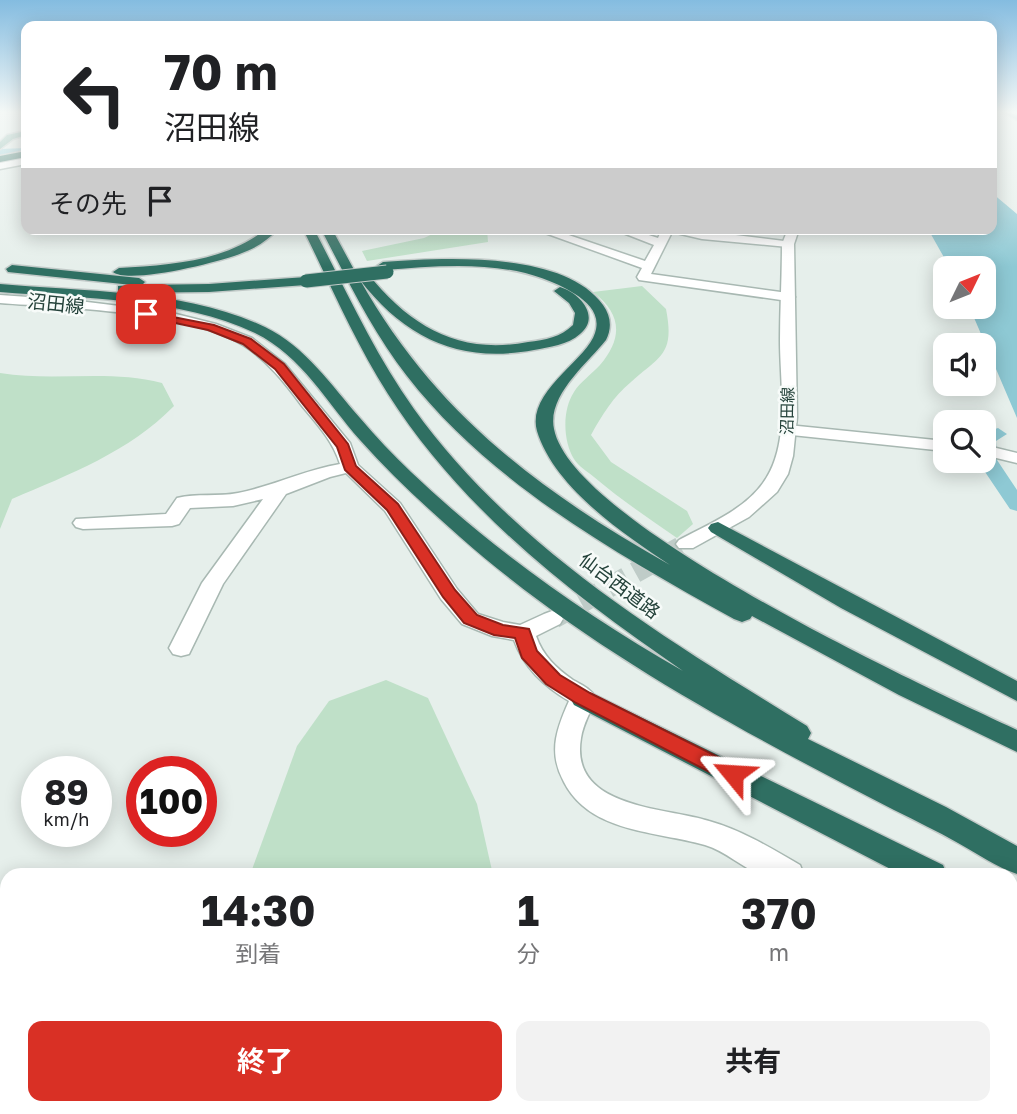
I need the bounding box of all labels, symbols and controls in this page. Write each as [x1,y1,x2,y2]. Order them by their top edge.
text: 70 m [164,42,278,101]
icon: left [49,49,140,140]
text: 沼田線 [164,108,260,146]
icon: arrive [141,182,179,220]
text: その先 [49,188,127,219]
north arrow [933,256,996,318]
map controls [933,256,996,473]
pin [116,284,176,344]
street label: 沼田線 [26,289,86,317]
icon: arrive [127,295,165,333]
button: sound [933,333,996,396]
street label: 沼田線 [777,387,797,435]
button: search [933,410,996,473]
street label: 仙台西道路 [575,547,665,623]
position arrow [696,737,770,811]
speed limit sign: 100 [126,756,217,847]
text: 89 [44,771,89,813]
text: km/h [44,808,89,830]
text: 14:30 [201,885,315,935]
text: 1 [517,885,539,935]
text: 370 [741,888,817,938]
text: m [769,938,789,966]
text: 到着 [235,939,281,967]
text: 分 [517,939,540,967]
button: 終了 [28,1021,502,1101]
button: 共有 [516,1021,990,1101]

